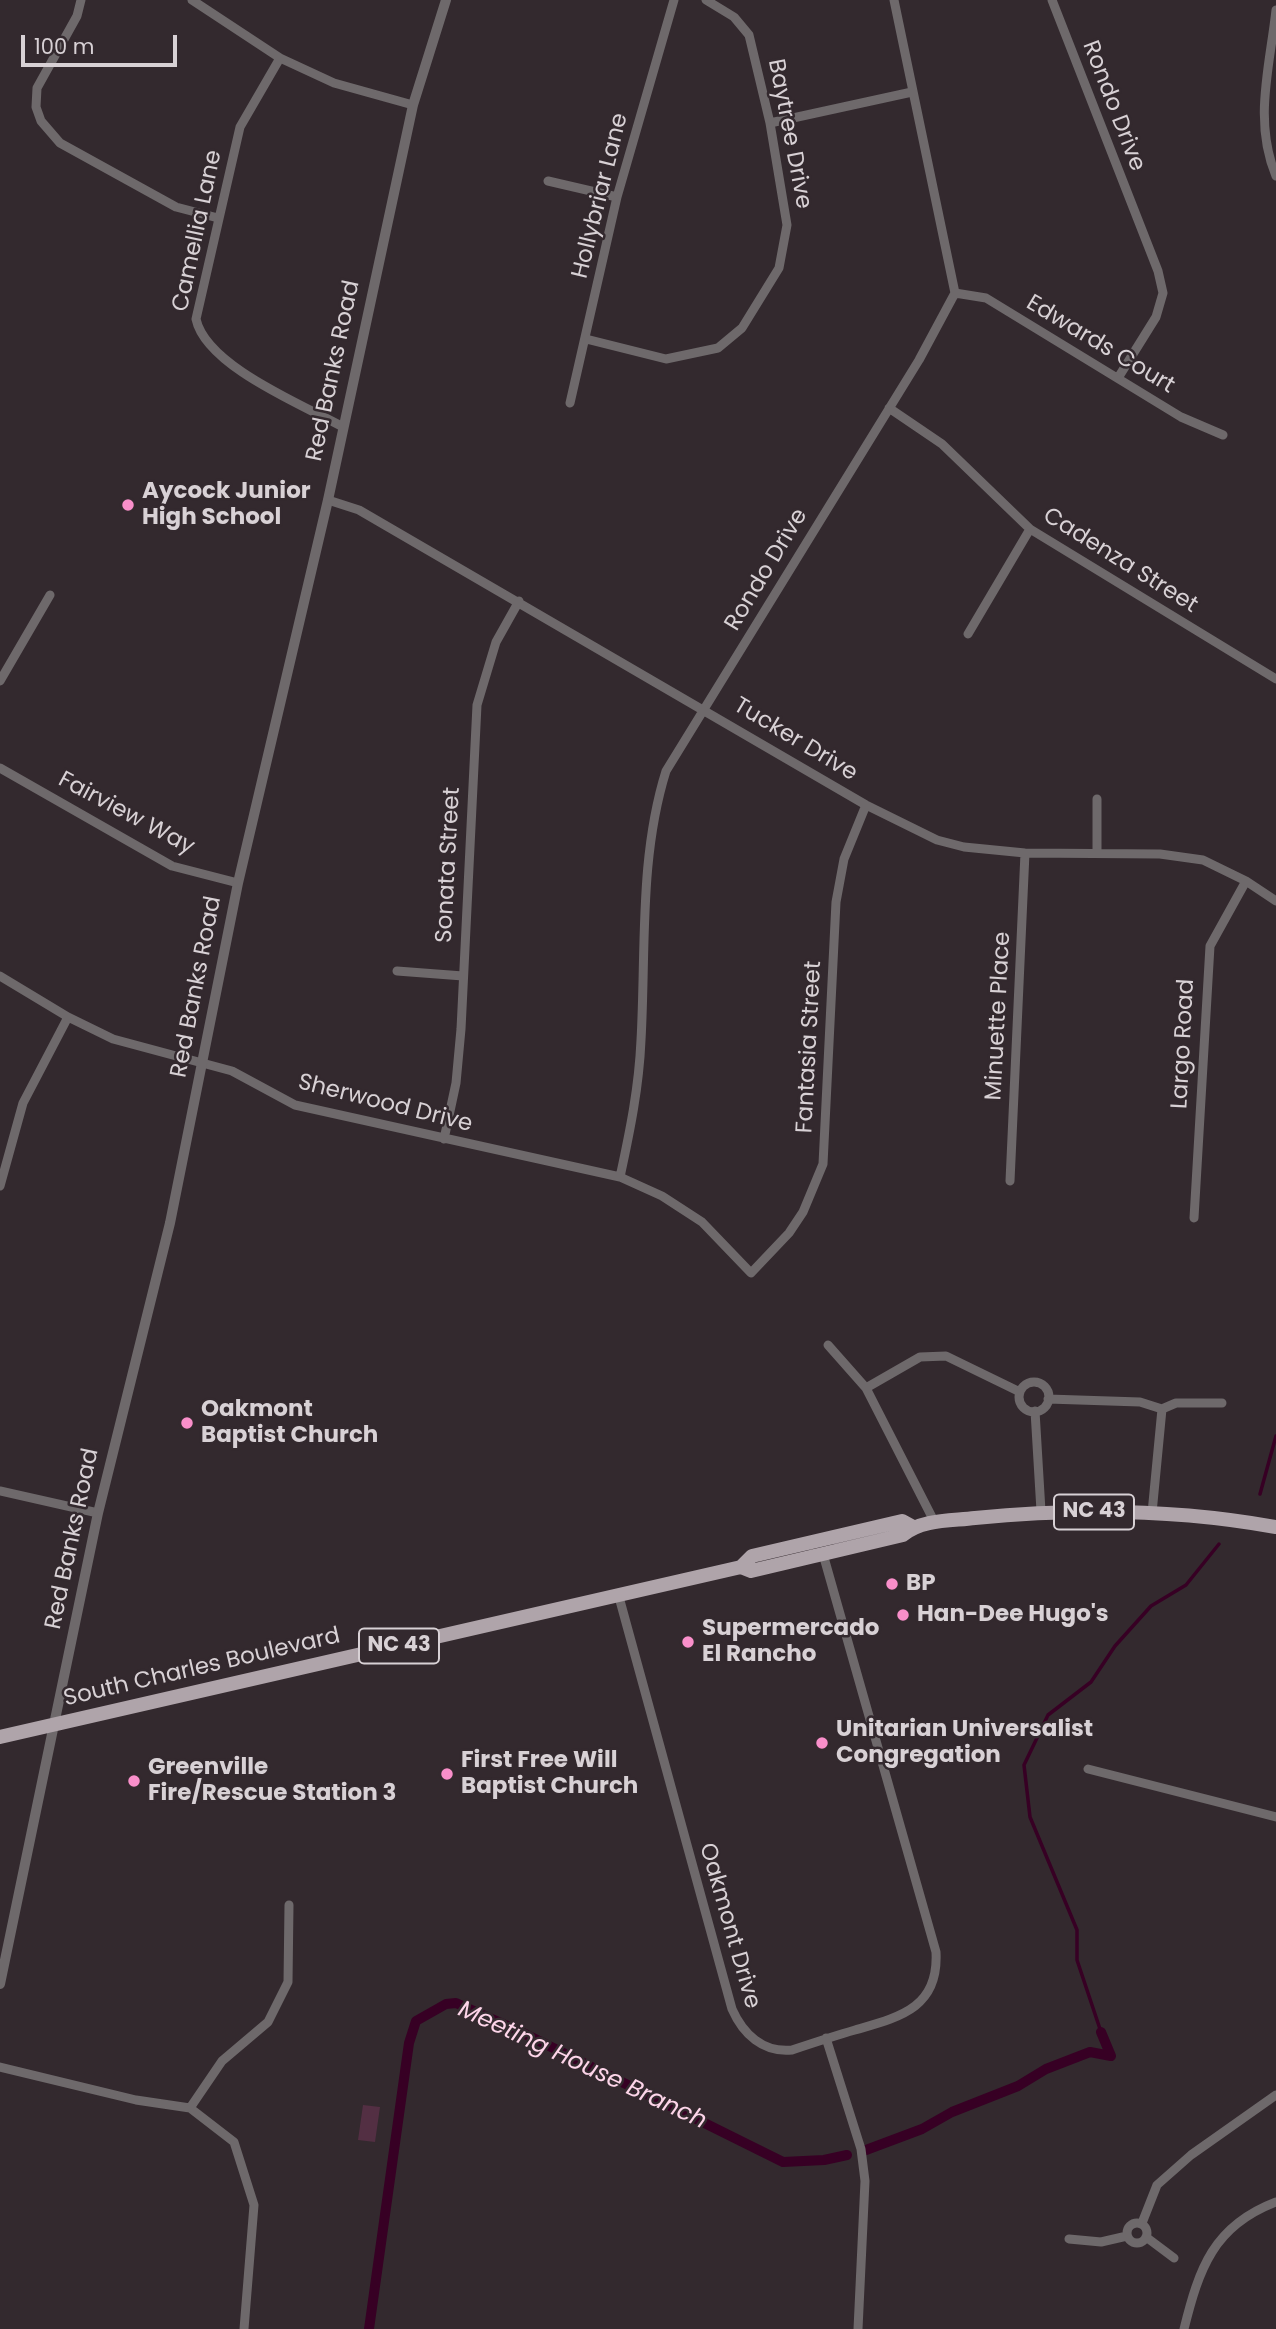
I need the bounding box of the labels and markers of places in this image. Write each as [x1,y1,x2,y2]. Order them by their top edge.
place label: Aycock Junior High School [142,478,311,532]
marker: Aycock Junior High School [120,497,136,513]
place label: Oakmont Baptist Church [201,1396,378,1450]
marker: Oakmont Baptist Church [179,1415,195,1431]
place label: BP [906,1570,936,1598]
marker: BP [884,1576,900,1592]
place label: Han-Dee Hugo's [917,1601,1109,1629]
marker: Han-Dee Hugo's [895,1607,911,1623]
place label: Supermercado El Rancho [702,1615,879,1669]
marker: Supermercado El Rancho [680,1634,696,1650]
place label: Unitarian Universalist Congregation [836,1716,1093,1770]
marker: Unitarian Universalist Congregation [814,1735,830,1751]
place label: First Free Will Baptist Church [461,1747,638,1801]
place label: Greenville Fire/Rescue Station 3 [148,1754,396,1808]
marker: First Free Will Baptist Church [439,1766,455,1782]
marker: Greenville Fire/Rescue Station 3 [126,1773,142,1789]

